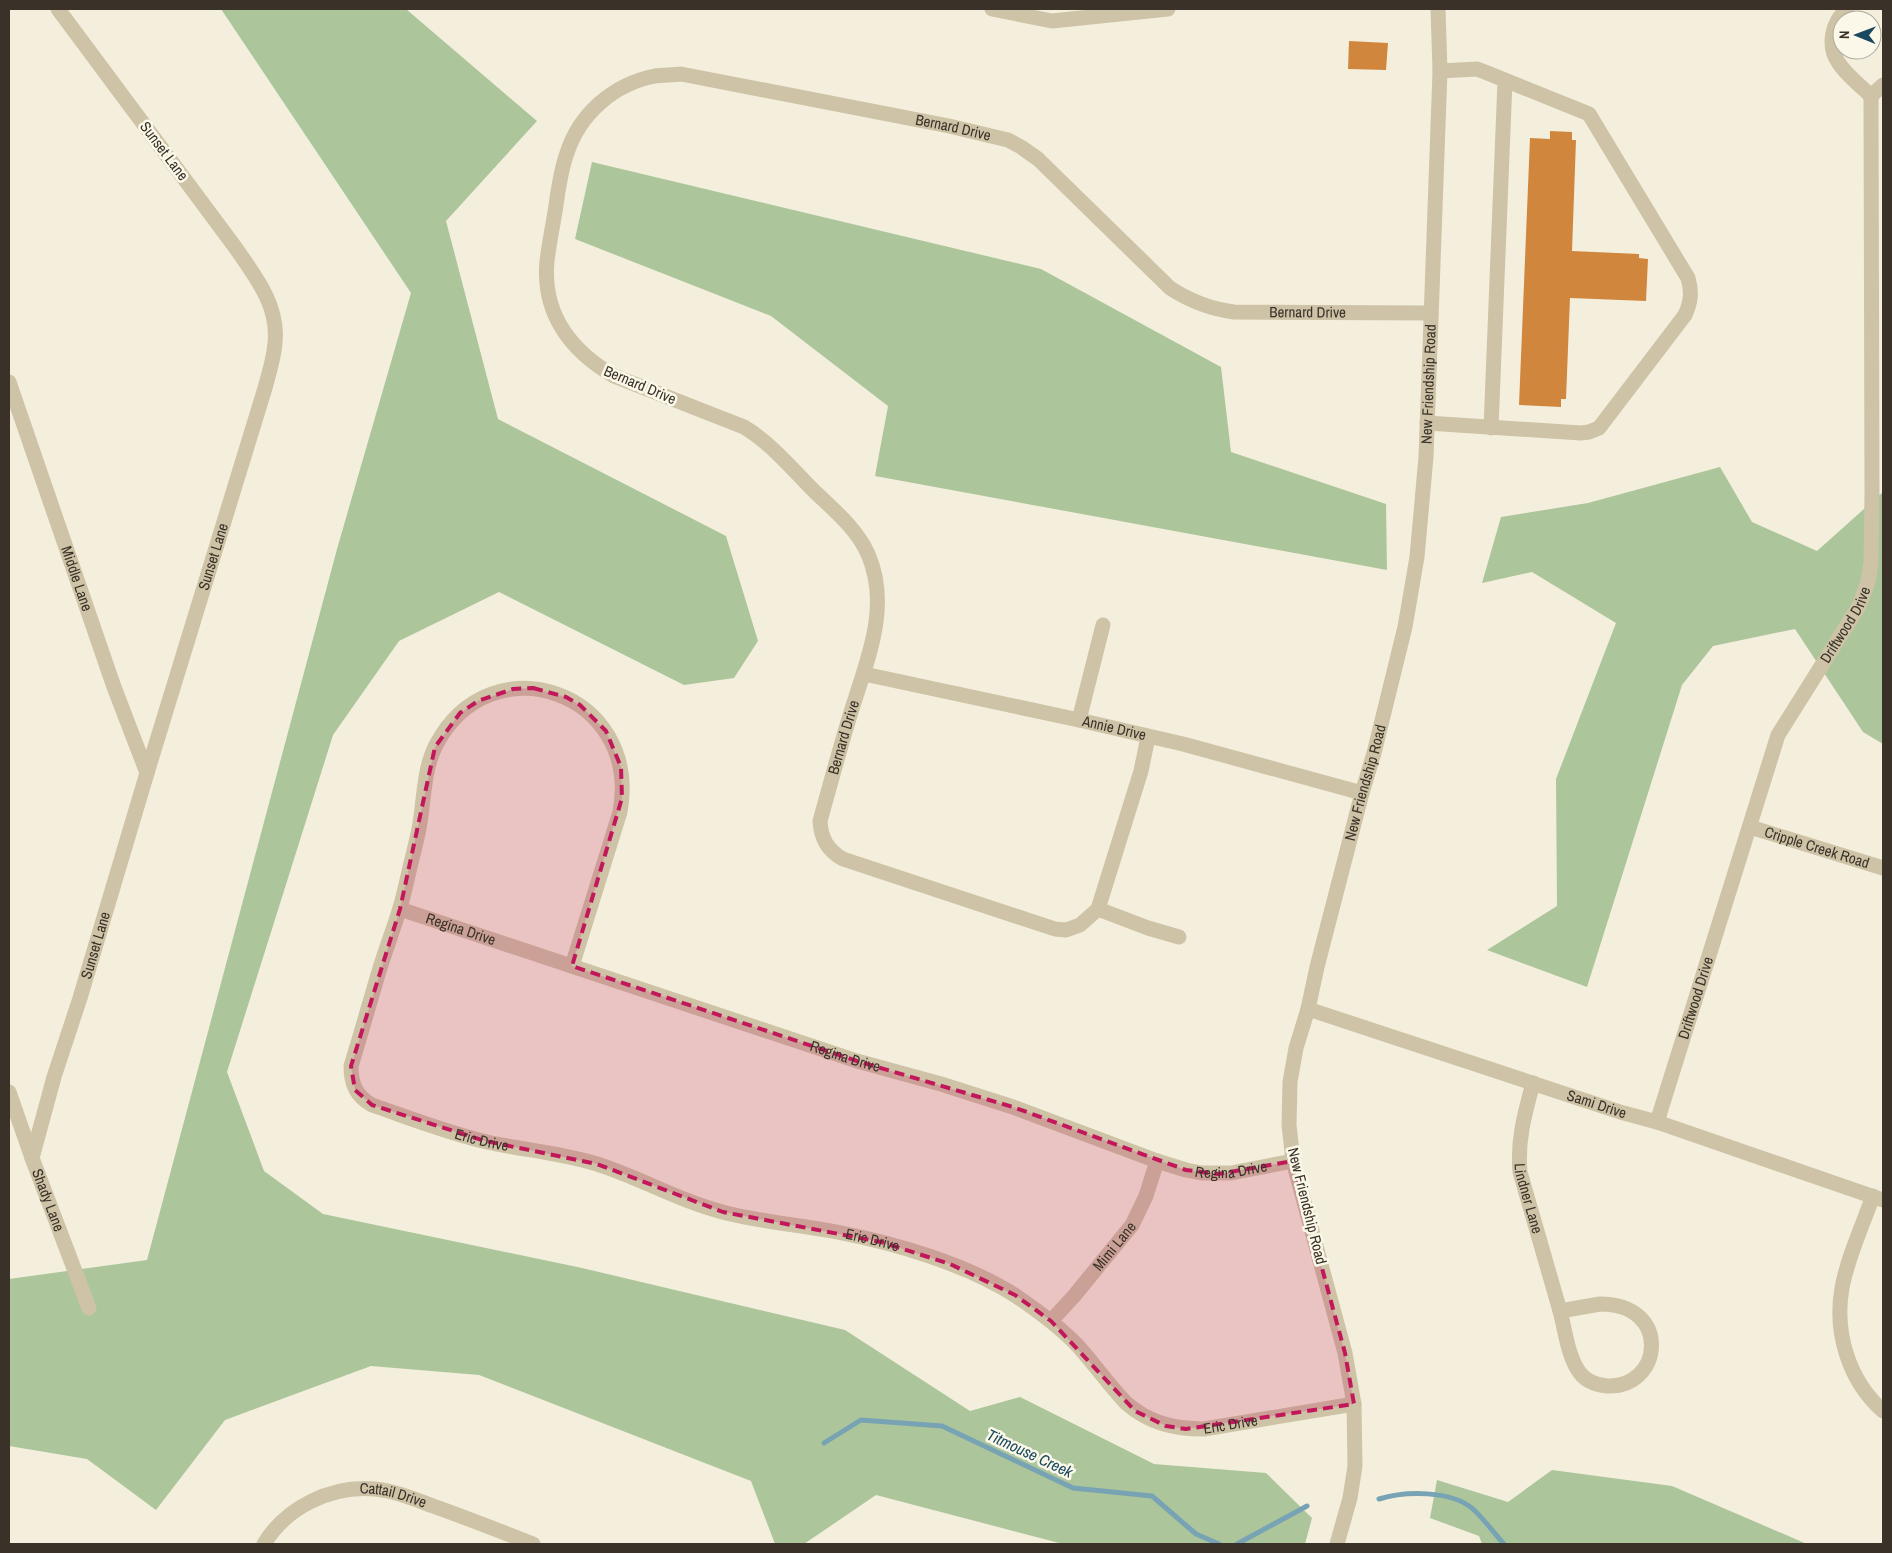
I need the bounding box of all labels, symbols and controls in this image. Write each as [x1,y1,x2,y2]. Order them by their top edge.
north arrow [1832,10,1882,60]
text: N [1835,30,1853,39]
street label: Bernard Drive [914,109,993,146]
street label: Sunset Lane [135,117,194,185]
street label: Bernard Drive [1269,301,1346,323]
street label: New Friendship Road [1415,324,1441,444]
street label: Bernard Drive [601,360,680,409]
street label: Sunset Lane [193,520,233,593]
street label: Middle Lane [56,543,98,614]
street label: Driftwood Drive [1815,583,1875,667]
street label: Bernard Drive [822,697,864,777]
street label: Annie Drive [1079,710,1149,745]
street label: New Friendship Road [1339,722,1391,843]
street label: Cripple Creek Road [1762,821,1872,873]
street label: Regina Drive [423,907,499,950]
street label: Sunset Lane [75,909,115,981]
street label: Driftwood Drive [1673,954,1718,1042]
street label: Regina Drive [807,1035,883,1077]
street label: Sami Drive [1564,1084,1629,1123]
street label: Eric Drive [452,1123,511,1156]
street label: New Friendship Road [1283,1145,1332,1266]
street label: Regina Drive [1193,1155,1269,1183]
street label: Lindner Lane [1509,1163,1548,1236]
street label: Shady Lane [27,1166,70,1235]
street label: Mimi Lane [1088,1217,1141,1275]
street label: Eric Drive [844,1223,902,1256]
street label: Eric Drive [1202,1409,1259,1439]
water label: Titmouse Creek [983,1423,1077,1483]
street label: Cattail Drive [360,1478,430,1513]

